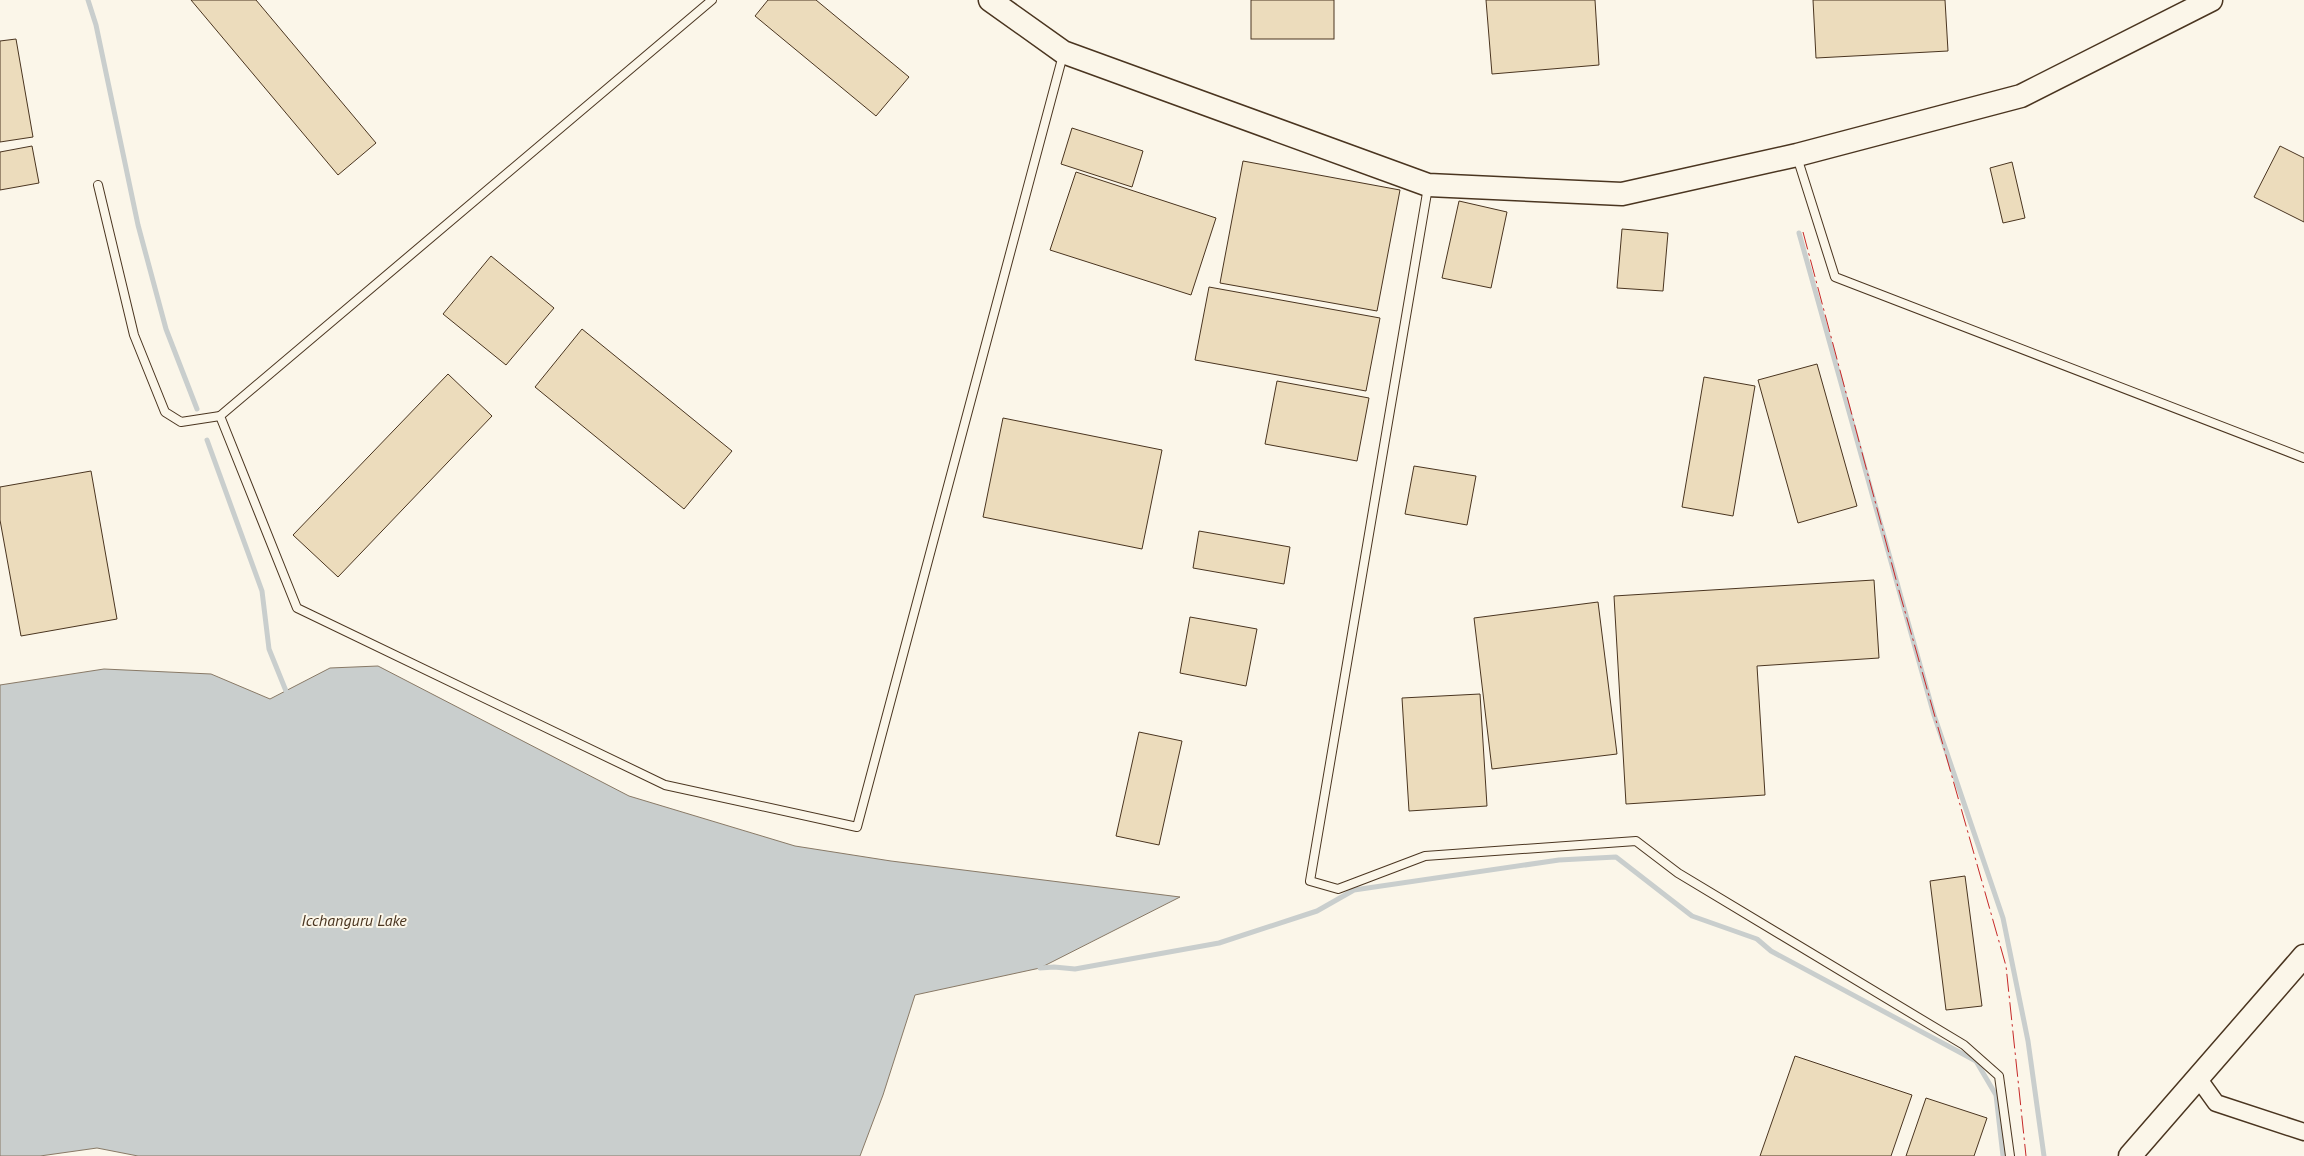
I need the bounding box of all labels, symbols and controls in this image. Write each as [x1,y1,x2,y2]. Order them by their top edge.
water label: Icchanguru Lake [301,910,407,930]

